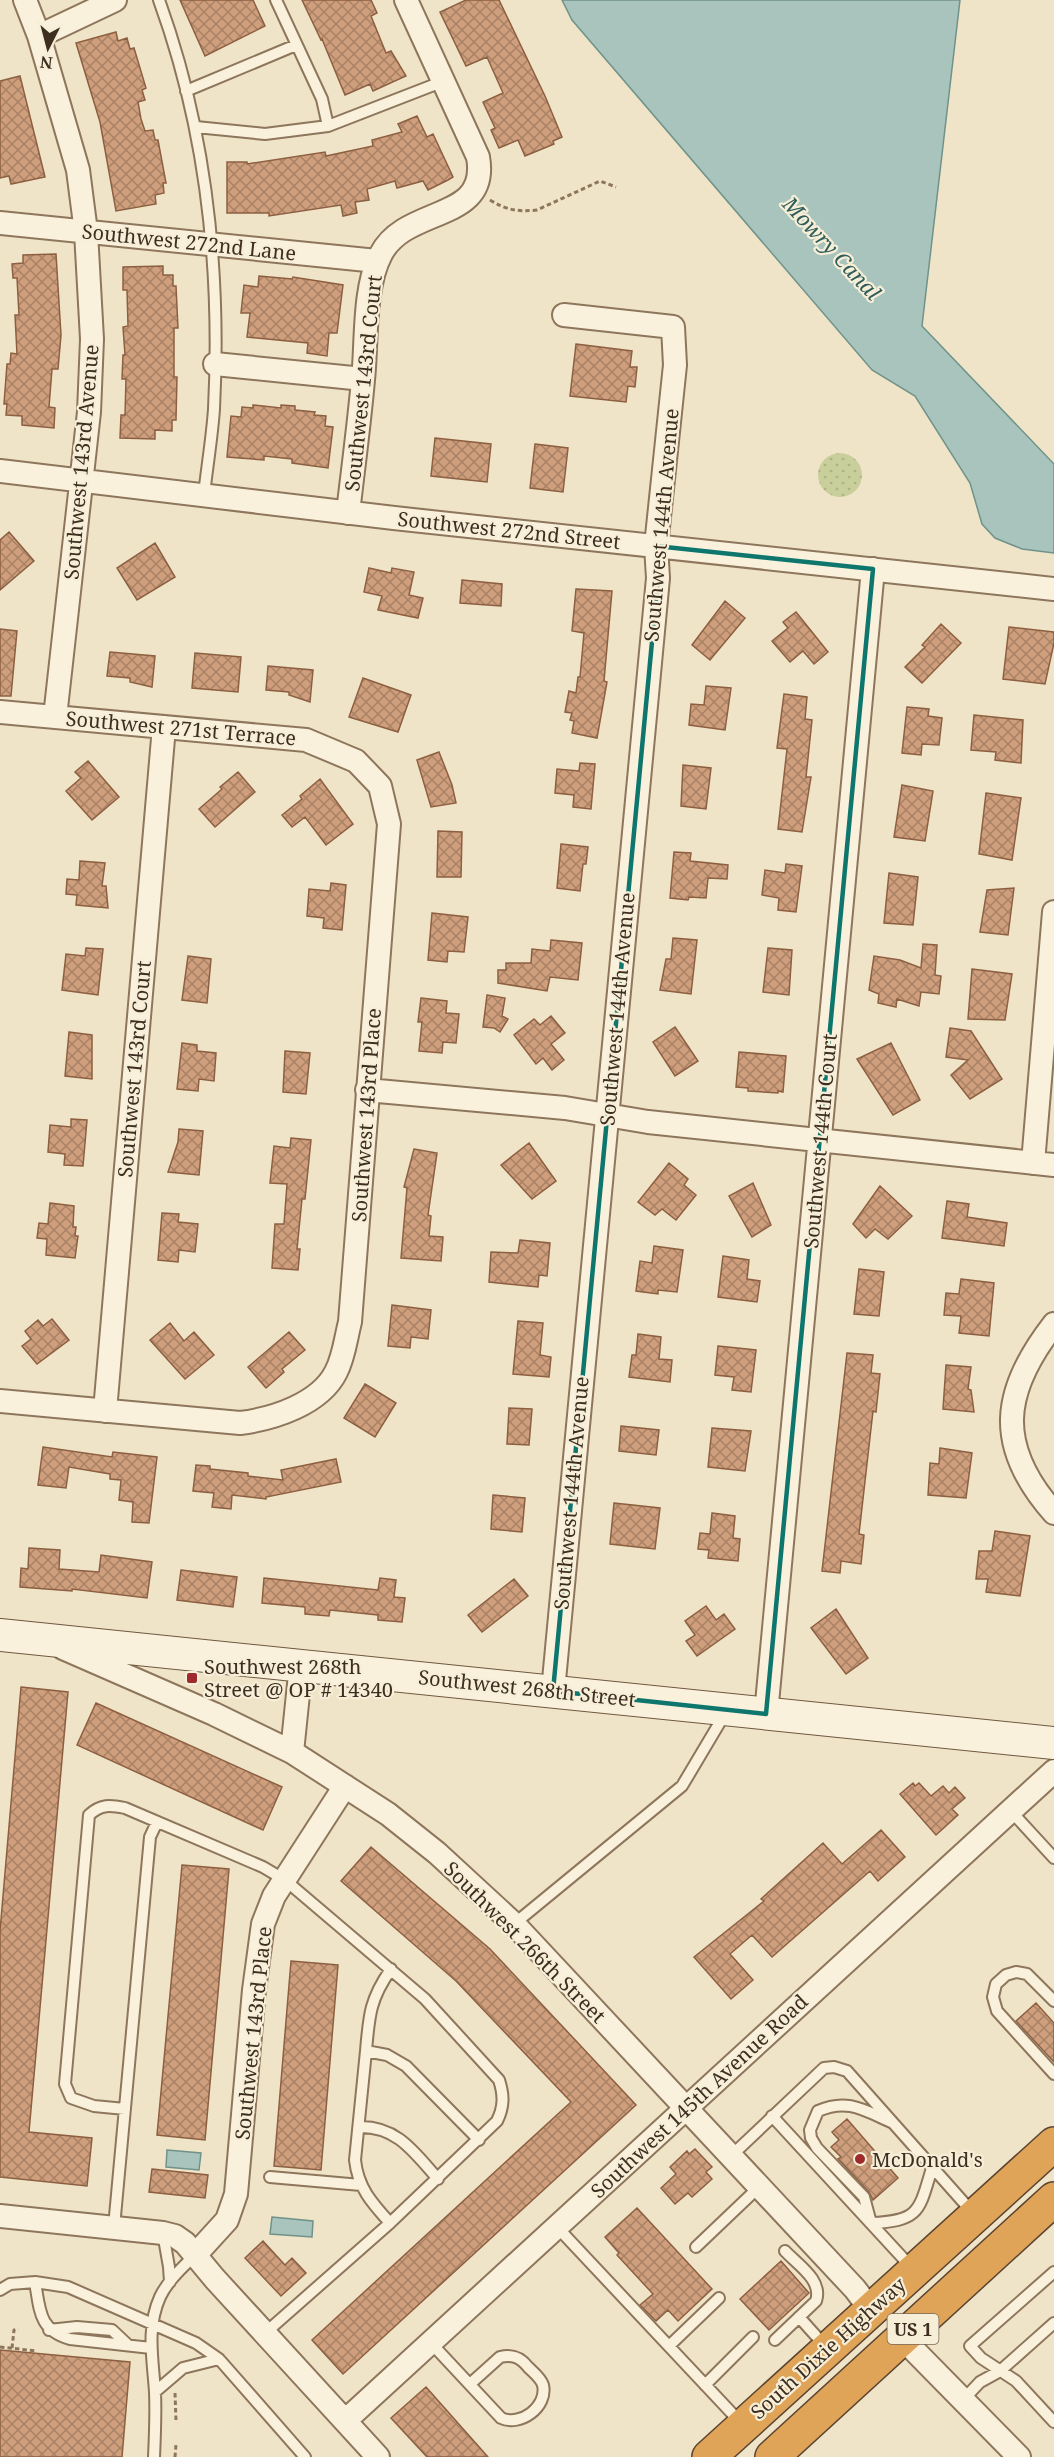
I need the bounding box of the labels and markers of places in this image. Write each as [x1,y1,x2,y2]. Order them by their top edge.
place label: Southwest 268th Street @ OP # 14340 [204,1653,393,1703]
marker: Southwest 268th Street @ OP # 14340 [185,1671,199,1685]
place label: McDonald's [872,2146,983,2173]
marker: McDonald's [853,2152,867,2166]

